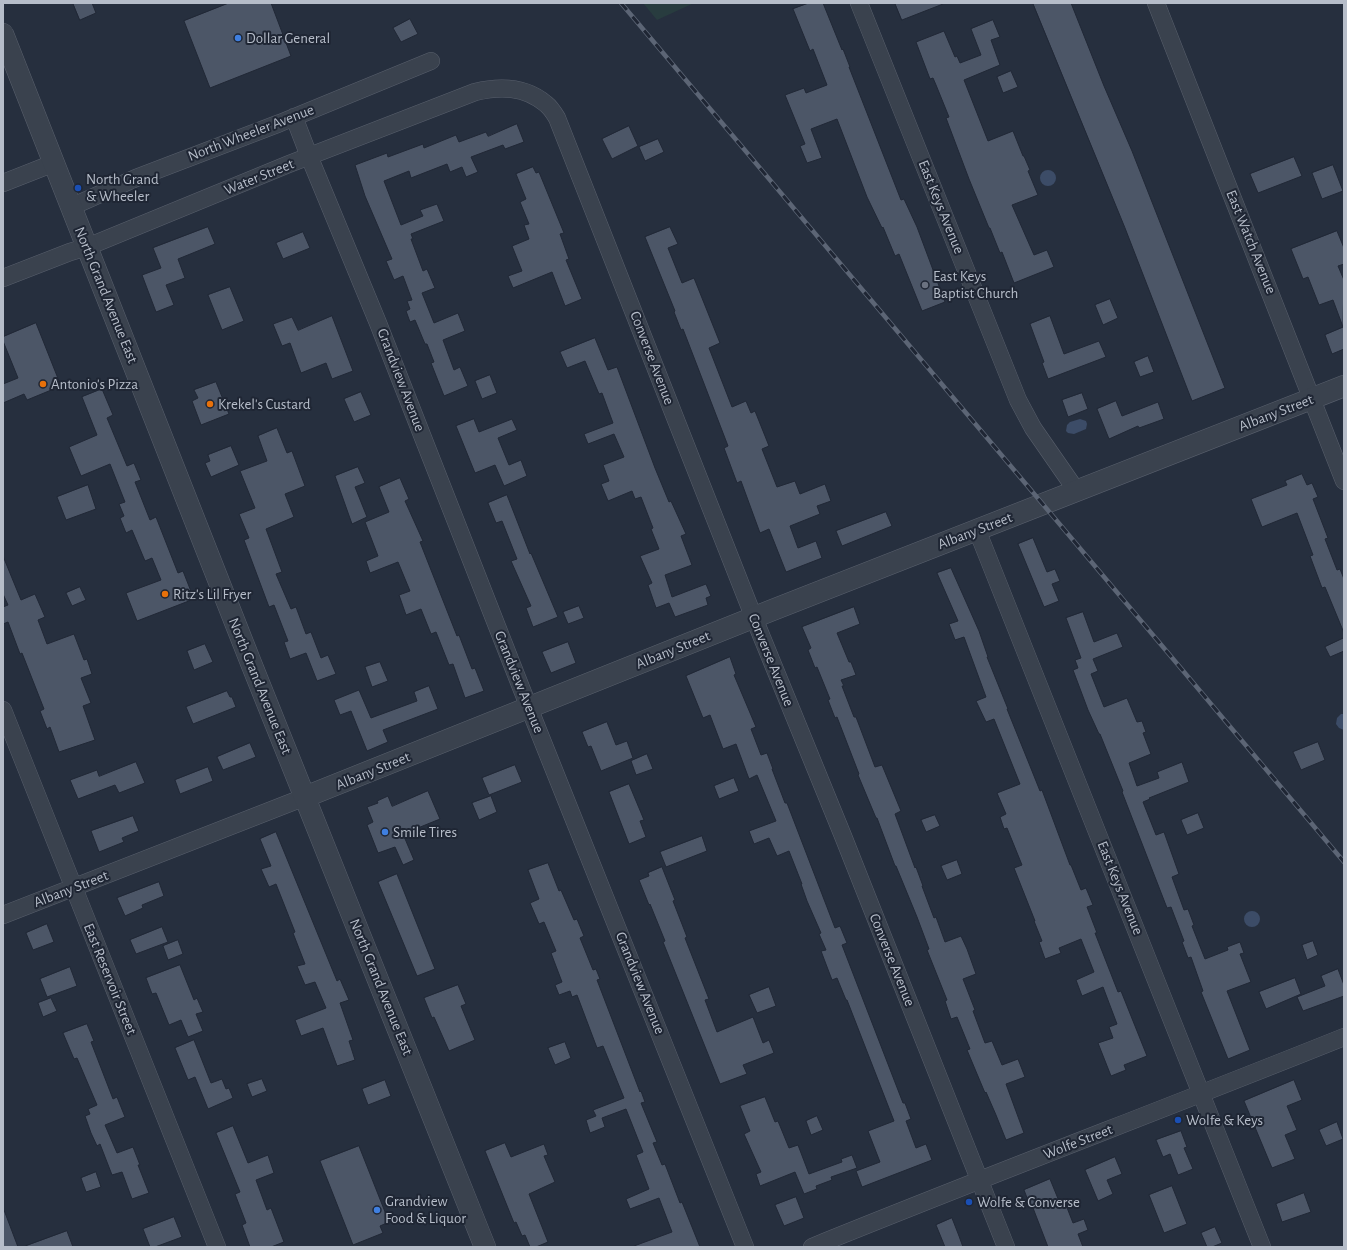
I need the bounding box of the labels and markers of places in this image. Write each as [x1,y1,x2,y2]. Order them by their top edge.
place label: Dollar General [246,29,330,47]
marker: Dollar General [233,33,243,43]
place label: North Grand & Wheeler [86,170,159,205]
marker: North Grand & Wheeler [73,183,83,193]
place label: East Keys Baptist Church [933,267,1018,302]
marker: East Keys Baptist Church [920,280,930,290]
place label: Antonio's Pizza [51,375,138,393]
marker: Antonio's Pizza [38,379,48,389]
place label: Krekel's Custard [218,395,311,413]
marker: Krekel's Custard [205,399,215,409]
place label: Ritz's Lil Fryer [173,585,251,603]
marker: Ritz's Lil Fryer [160,589,170,599]
place label: Smile Tires [393,823,457,841]
marker: Smile Tires [380,827,390,837]
place label: Wolfe & Keys [1186,1111,1263,1129]
marker: Wolfe & Keys [1173,1115,1183,1125]
place label: Grandview Food & Liquor [385,1192,466,1227]
place label: Wolfe & Converse [977,1193,1080,1211]
marker: Wolfe & Converse [964,1197,974,1207]
marker: Grandview Food & Liquor [372,1205,382,1215]

